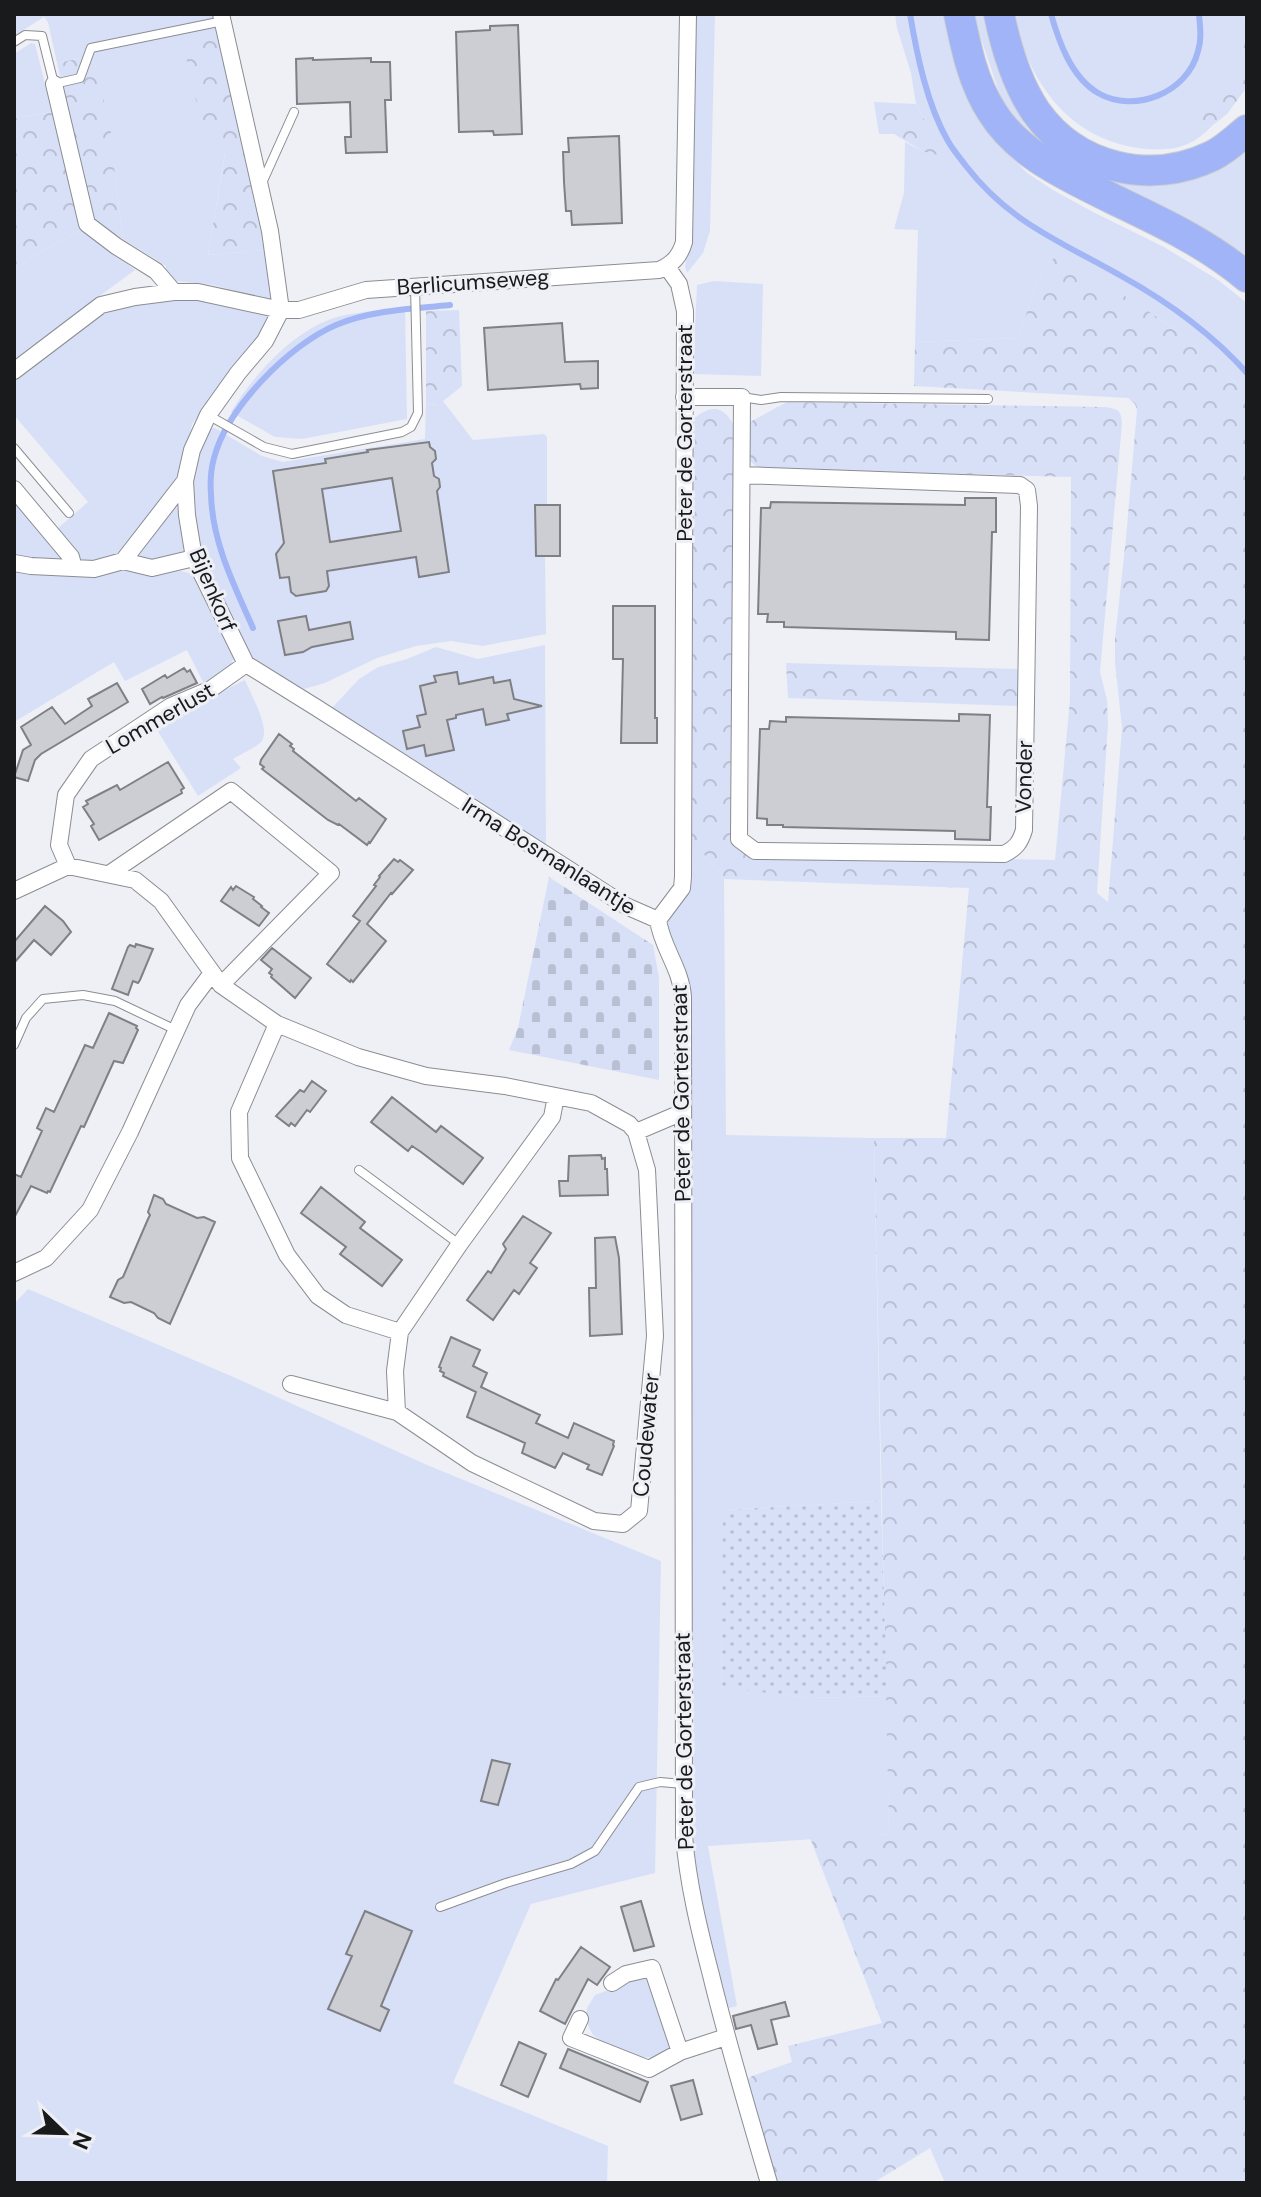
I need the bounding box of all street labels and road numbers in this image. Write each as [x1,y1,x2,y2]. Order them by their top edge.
street label: Berlicumseweg [396,262,550,302]
street label: Peter de Gorterstraat [670,324,699,542]
street label: Bijenkorf [182,544,244,636]
street label: Lommerlust [100,675,220,761]
street label: Vonder [1009,740,1039,814]
street label: Irma Bosmanlaantje [456,791,642,921]
street label: Peter de Gorterstraat [665,984,697,1202]
street label: Coudewater [626,1372,666,1498]
street label: Peter de Gorterstraat [668,1632,700,1850]

